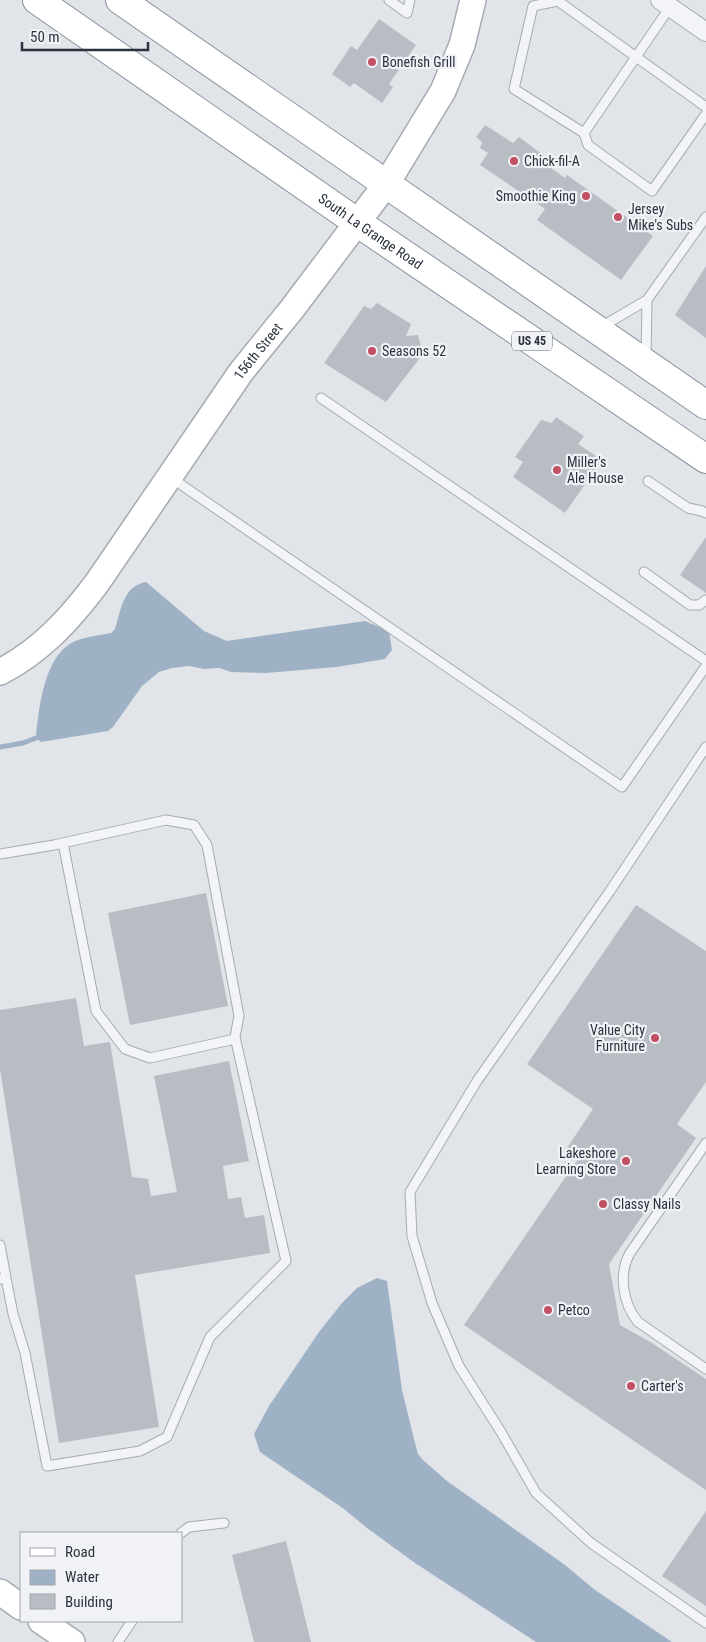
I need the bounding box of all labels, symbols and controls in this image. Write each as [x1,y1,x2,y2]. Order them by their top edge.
scale bar [22,20,149,52]
text: 50 m [30,28,60,46]
place label: Bonefish Grill [382,54,455,70]
marker: Bonefish Grill [366,56,378,68]
place label: Chick-fil-A [524,153,580,169]
marker: Chick-fil-A [508,155,520,167]
place label: Smoothie King [496,188,576,204]
street label: South La Grange Road [316,190,426,272]
marker: Smoothie King [580,190,592,202]
place label: Jersey Mike's Subs [628,201,693,233]
marker: Jersey Mike's Subs [612,211,624,223]
street label: 156th Street [230,320,285,382]
road number: US 45 [512,332,552,351]
place label: Seasons 52 [382,343,446,359]
marker: Seasons 52 [366,345,378,357]
place label: Miller's Ale House [567,454,624,486]
marker: Miller's Ale House [551,464,563,476]
place label: Value City Furniture [590,1022,645,1054]
marker: Value City Furniture [649,1032,661,1044]
place label: Lakeshore Learning Store [536,1145,616,1177]
marker: Lakeshore Learning Store [620,1155,632,1167]
place label: Classy Nails [613,1196,681,1212]
marker: Classy Nails [597,1198,609,1210]
place label: Petco [558,1302,590,1318]
marker: Petco [542,1304,554,1316]
place label: Carter's [641,1378,684,1394]
marker: Carter's [625,1380,637,1392]
legend [20,1532,182,1622]
text: Road [65,1543,95,1561]
text: Water [65,1568,100,1586]
text: Building [65,1593,113,1611]

